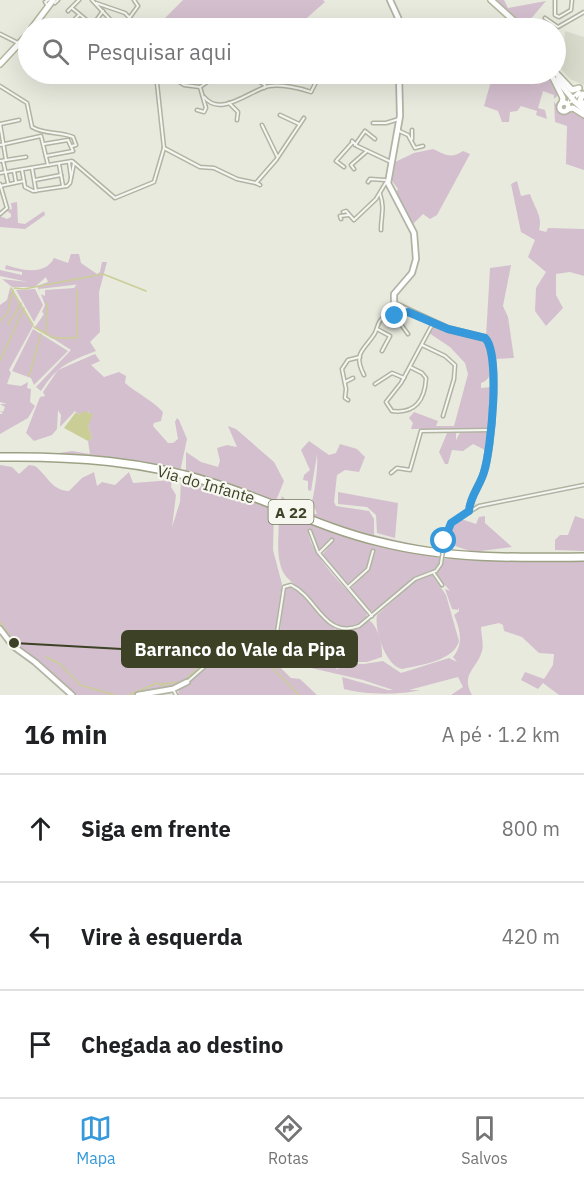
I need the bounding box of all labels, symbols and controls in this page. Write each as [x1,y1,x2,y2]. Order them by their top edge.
search box [18,18,566,84]
icon: search [39,35,72,68]
text: Pesquisar aqui [87,37,232,66]
route end [381,302,407,328]
street label: Via do Infante [155,461,257,508]
road number: A 22 [268,500,314,524]
route start [430,527,456,553]
callout: Barranco do Vale da Pipa [122,631,357,667]
text: Barranco do Vale da Pipa [134,638,346,661]
text: 16 min [24,717,108,751]
text: A pé · 1.2 km [442,721,560,748]
icon: ahead [24,812,57,845]
text: Siga em frente [81,814,231,843]
text: 800 m [502,815,560,842]
icon: left [24,920,57,953]
text: Vire à esquerda [81,922,243,951]
text: 420 m [502,923,560,950]
icon: arrive [24,1028,57,1061]
text: Chegada ao destino [81,1030,284,1059]
tab: Mapa [76,1112,116,1168]
tab: Rotas [268,1112,309,1168]
tab: Salvos [461,1112,508,1168]

